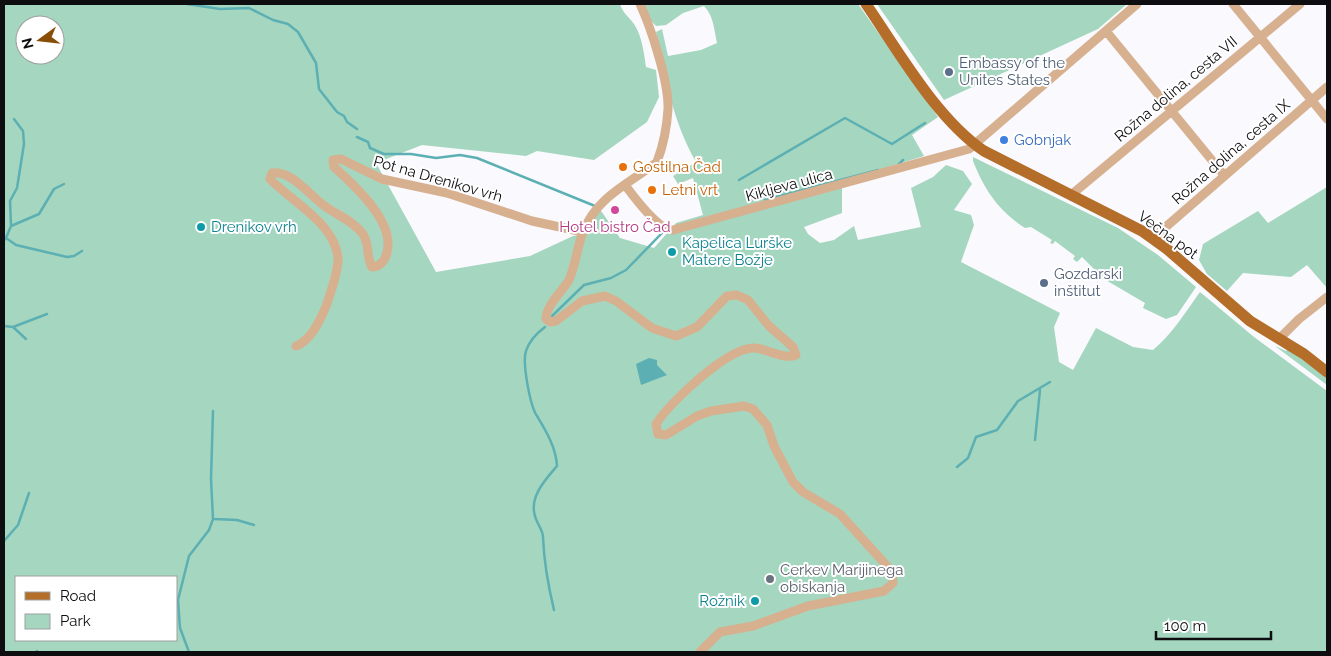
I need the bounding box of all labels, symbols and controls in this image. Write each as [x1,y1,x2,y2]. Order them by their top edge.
north arrow [15,15,65,65]
street label: Rožna dolina, cesta VII [1111,32,1241,146]
text: N [18,36,37,51]
place label: Embassy of the Unites States [959,54,1065,89]
marker: Embassy of the Unites States [943,66,955,78]
street label: Rožna dolina, cesta IX [1168,95,1294,208]
place label: Gobnjak [1014,131,1071,149]
marker: Gobnjak [998,134,1010,146]
street label: Pot na Drenikov vrh [371,152,505,206]
place label: Gostilna Čad [633,157,721,176]
marker: Gostilna Čad [617,161,629,173]
street label: Kikljeva ulica [743,165,835,205]
place label: Letni vrt [662,181,718,199]
marker: Letni vrt [646,184,658,196]
marker: Hotel bistro Čad [609,204,621,216]
street label: Večna pot [1134,207,1202,263]
place label: Hotel bistro Čad [559,217,671,236]
place label: Drenikov vrh [211,218,297,236]
marker: Drenikov vrh [195,221,207,233]
place label: Kapelica Lurške Matere Božje [682,234,792,269]
marker: Kapelica Lurške Matere Božje [666,246,678,258]
place label: Gozdarski inštitut [1054,265,1122,300]
marker: Gozdarski inštitut [1038,277,1050,289]
place label: Cerkev Marijinega obiskanja [780,561,903,596]
marker: Cerkev Marijinega obiskanja [764,573,776,585]
legend [15,576,178,641]
text: Road [60,587,96,605]
place label: Rožnik [699,592,745,610]
marker: Rožnik [749,595,761,607]
scale bar [1156,608,1271,640]
text: Park [60,612,91,630]
text: 100 m [1164,617,1206,635]

